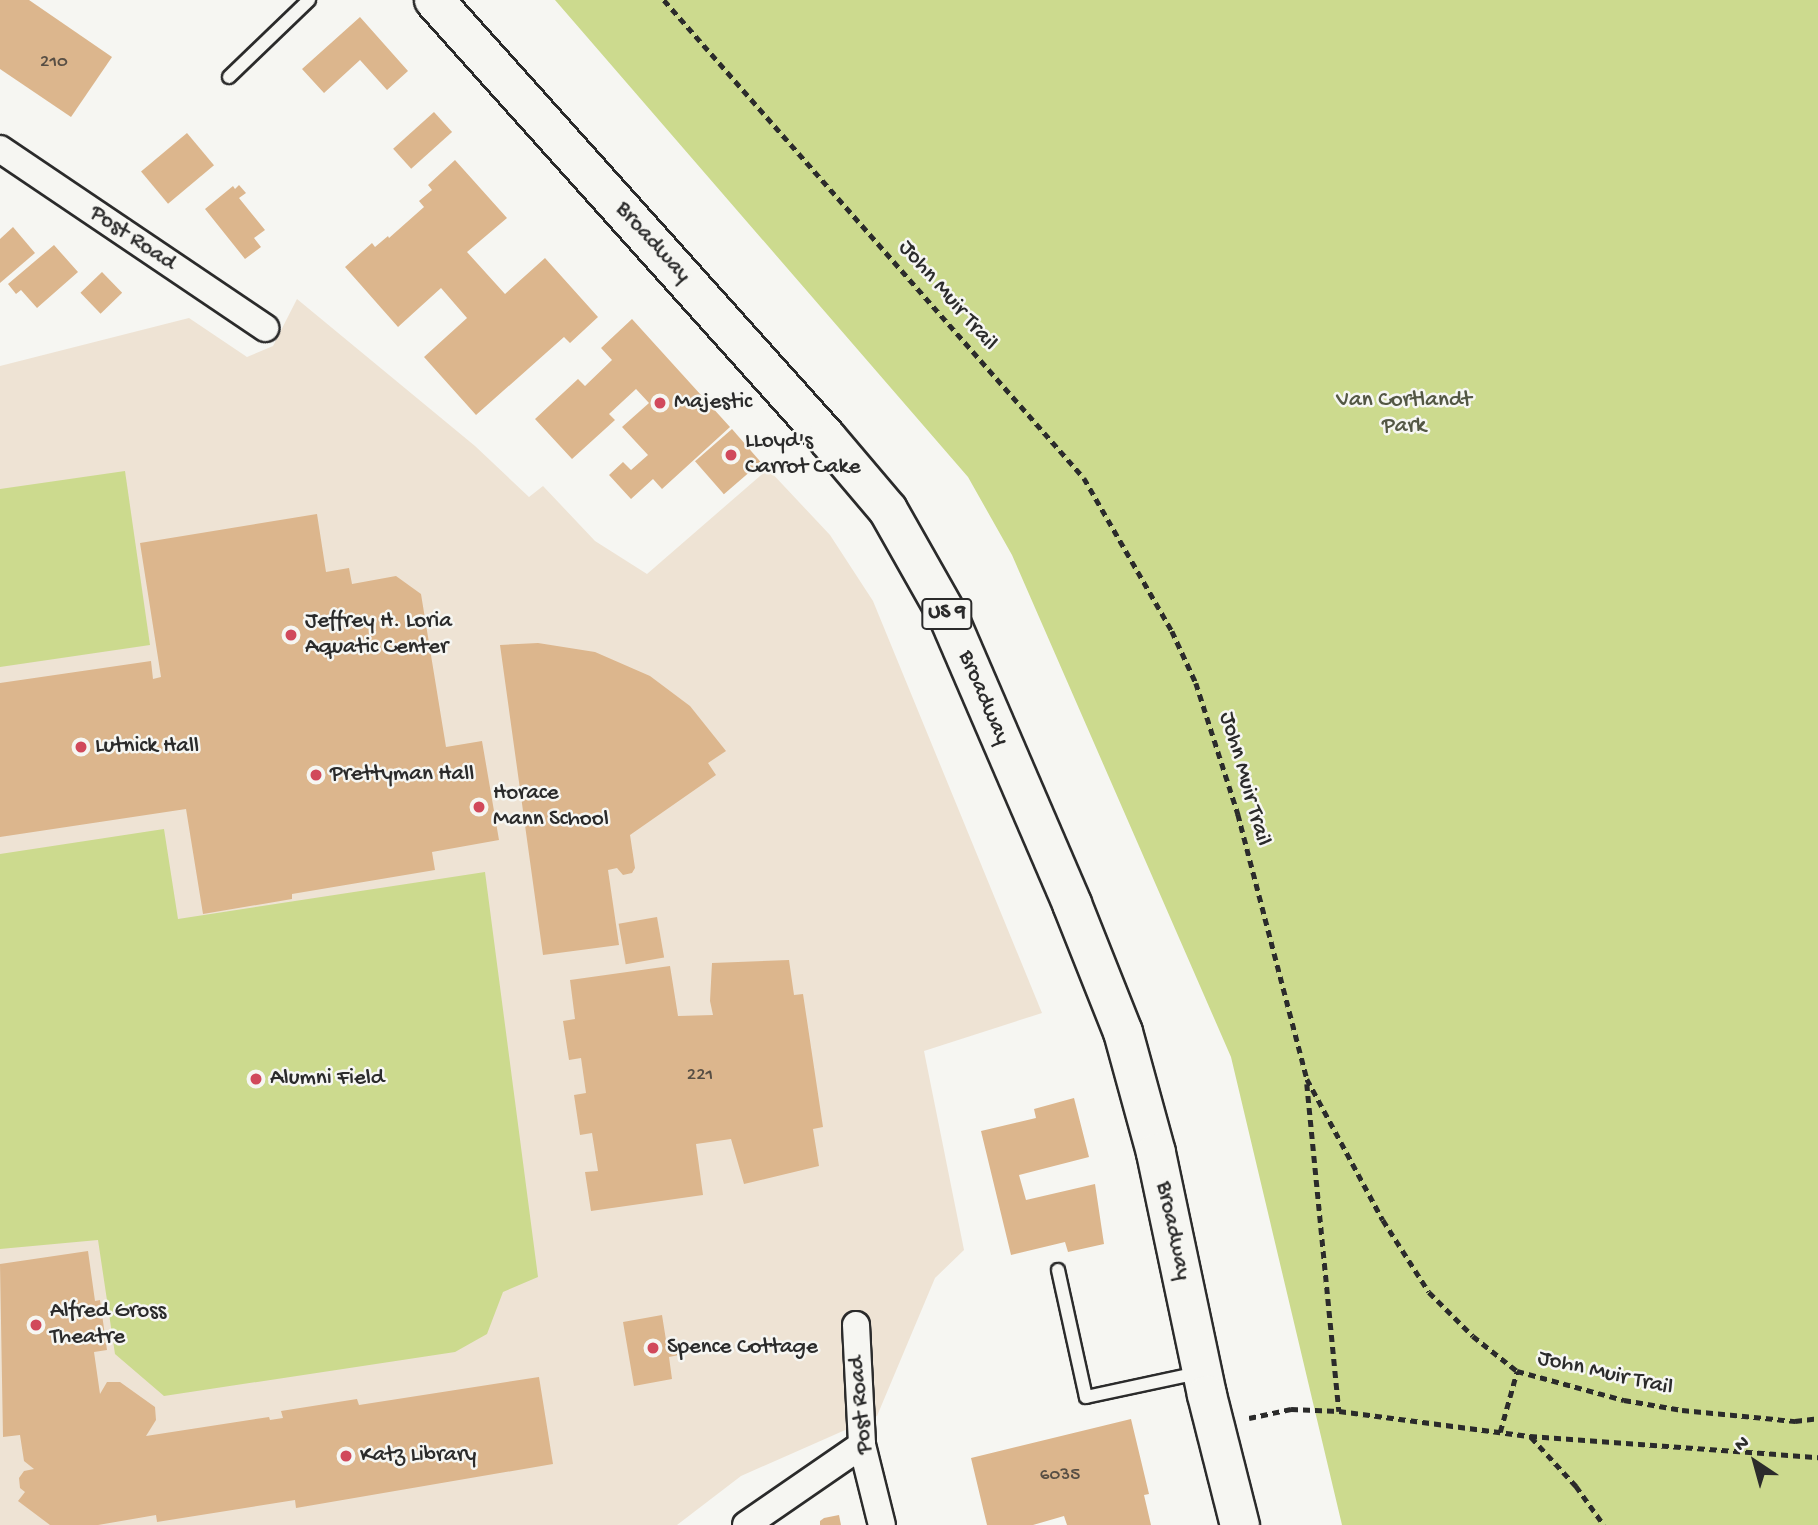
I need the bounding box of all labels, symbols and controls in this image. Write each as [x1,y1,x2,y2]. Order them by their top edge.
house number: 210 [40,52,68,74]
street label: Broadway [608,197,696,289]
street label: Post Road [84,200,180,278]
street label: John Muir Trail [891,235,1003,357]
park label: Van Cortlandt Park [1336,387,1472,441]
place label: Majestic [674,389,752,417]
marker: Majestic [652,395,668,411]
place label: LLoyd's Carrot Cake [745,428,861,482]
marker: LLoyd's Carrot Cake [723,447,739,463]
road number: US 9 [921,596,973,632]
place label: Jeffrey H. Loria Aquatic Center [305,608,452,662]
marker: Jeffrey H. Loria Aquatic Center [283,627,299,643]
street label: Broadway [951,647,1015,749]
street label: John Muir Trail [1212,709,1276,849]
place label: Lutnick Hall [95,733,199,761]
marker: Lutnick Hall [73,739,89,755]
place label: Prettyman Hall [330,761,474,789]
marker: Prettyman Hall [308,767,324,783]
place label: Horace Mann School [493,780,609,834]
marker: Horace Mann School [471,799,487,815]
place label: Alumni Field [270,1065,384,1093]
house number: 221 [687,1065,713,1087]
marker: Alumni Field [248,1071,264,1087]
street label: Broadway [1148,1179,1196,1283]
place label: Alfred Gross Theatre [50,1298,166,1352]
marker: Alfred Gross Theatre [28,1317,44,1333]
place label: Spence Cottage [667,1334,818,1362]
marker: Spence Cottage [645,1340,661,1356]
street label: John Muir Trail [1535,1345,1675,1403]
street label: Post Road [844,1355,880,1455]
north arrow [1720,1427,1790,1497]
text: N [1731,1432,1754,1458]
place label: Katz Library [360,1442,476,1470]
marker: Katz Library [338,1448,354,1464]
house number: 6035 [1040,1465,1080,1487]

